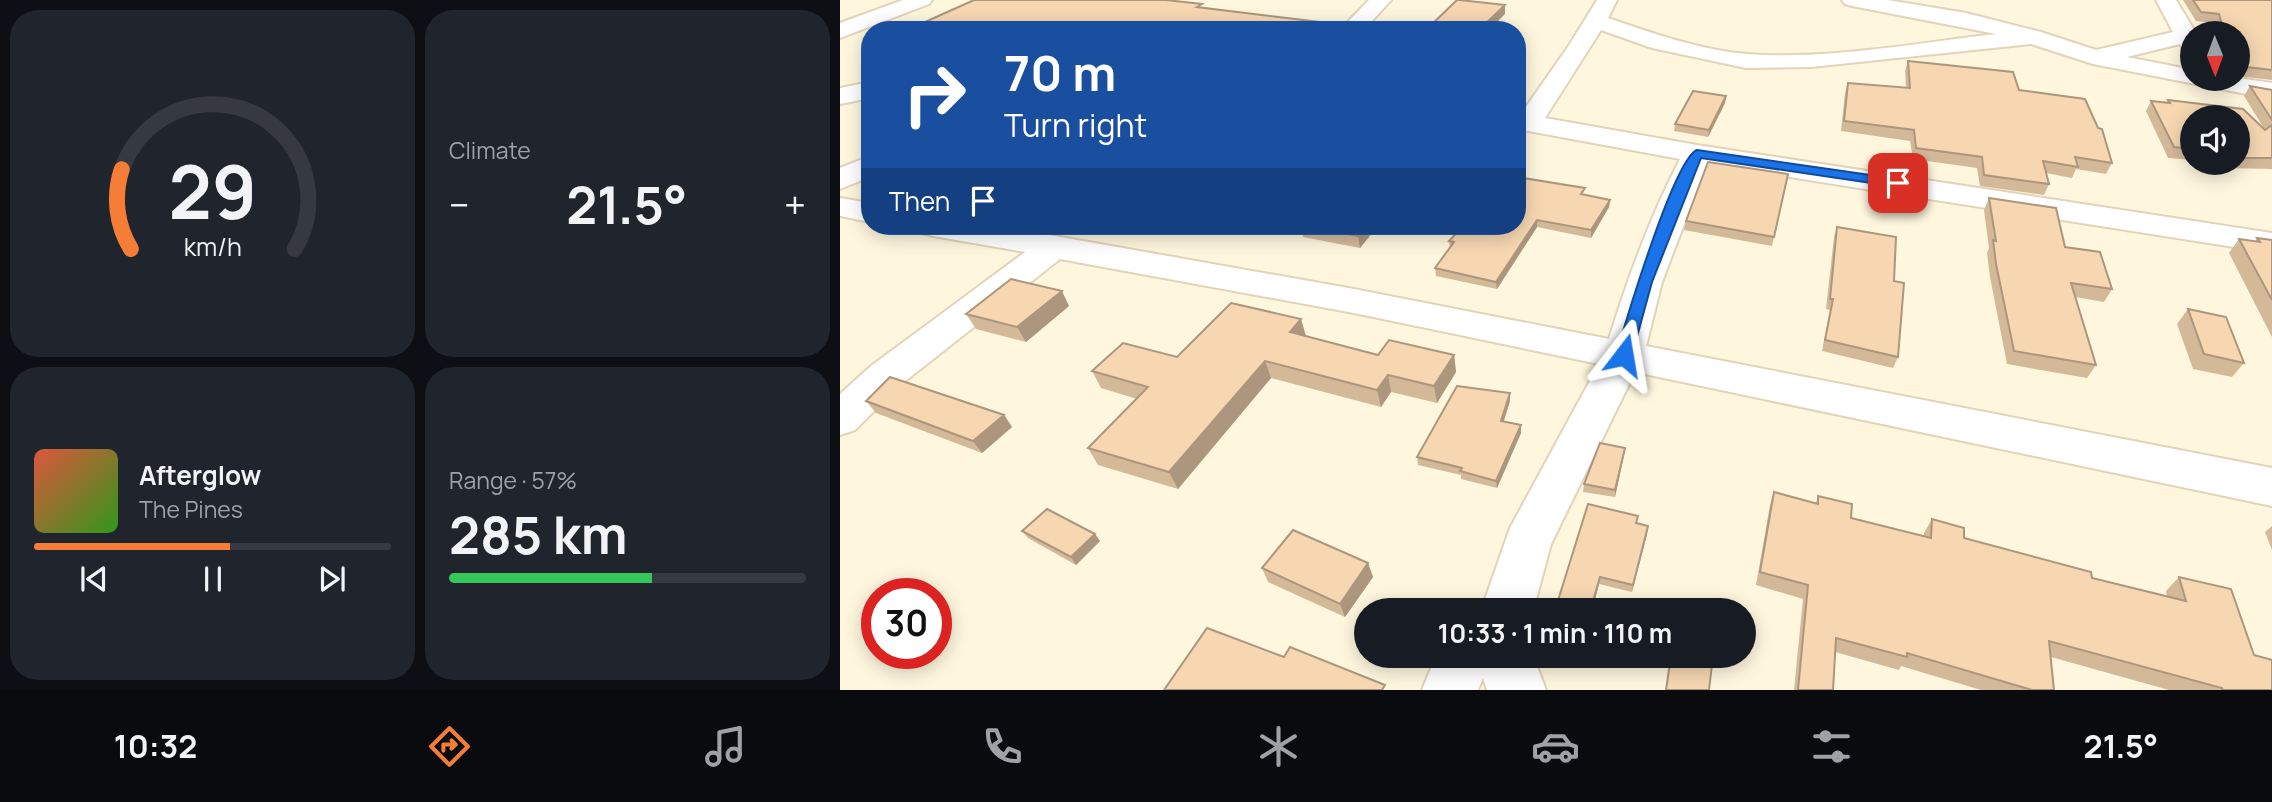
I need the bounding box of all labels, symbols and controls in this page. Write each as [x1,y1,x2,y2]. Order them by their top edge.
north arrow [2180,21,2250,91]
map controls [2180,21,2250,175]
text: 70 m [1004,39,1116,106]
icon: right [889,49,980,140]
text: Turn right [1004,103,1147,147]
button: sound [2180,105,2250,175]
text: Climate [449,134,531,166]
text: 29 [168,142,257,242]
pin [1868,153,1928,213]
icon: arrive [1879,164,1917,202]
text: 21.5° [566,169,687,240]
text: − [449,178,470,230]
text: + [784,178,806,230]
icon: arrive [964,182,1002,220]
text: Then [889,183,950,219]
text: km/h [183,229,242,264]
position arrow [1587,318,1661,392]
text: Afterglow [139,457,261,493]
text: Range · 57% [449,464,577,496]
text: The Pines [139,493,243,525]
text: 285 km [449,499,627,570]
icon: previous [75,560,113,598]
icon: pause [194,560,232,598]
icon: next [313,560,351,598]
speed limit sign: 30 [861,578,952,669]
text: 10:33 · 1 min · 110 m [1438,615,1672,651]
icon: directions [425,722,474,771]
icon: music [701,722,750,771]
icon: phone [978,722,1027,771]
icon: climate [1254,722,1303,771]
icon: car [1531,722,1580,771]
icon: filters [1807,722,1856,771]
text: 10:32 [114,724,197,768]
text: 21.5° [2084,724,2158,768]

